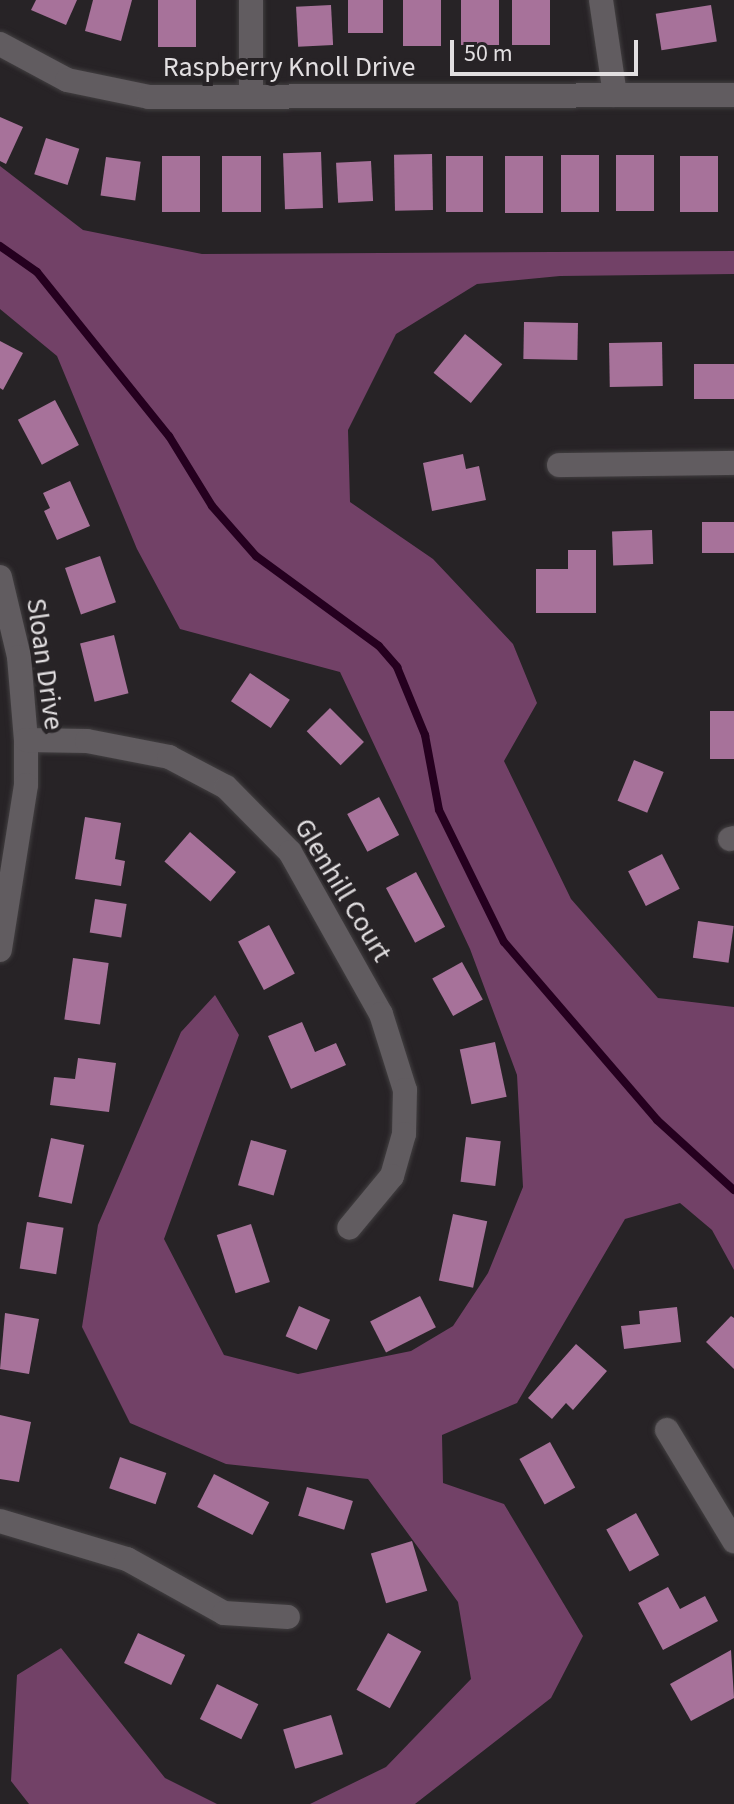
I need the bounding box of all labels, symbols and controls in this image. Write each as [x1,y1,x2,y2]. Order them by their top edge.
scale bar [454,24,642,74]
text: 50 m [464,36,513,71]
street label: Raspberry Knoll Drive [163,50,415,84]
street label: Sloan Drive [19,596,71,732]
street label: Glenhill Court [287,812,399,968]

